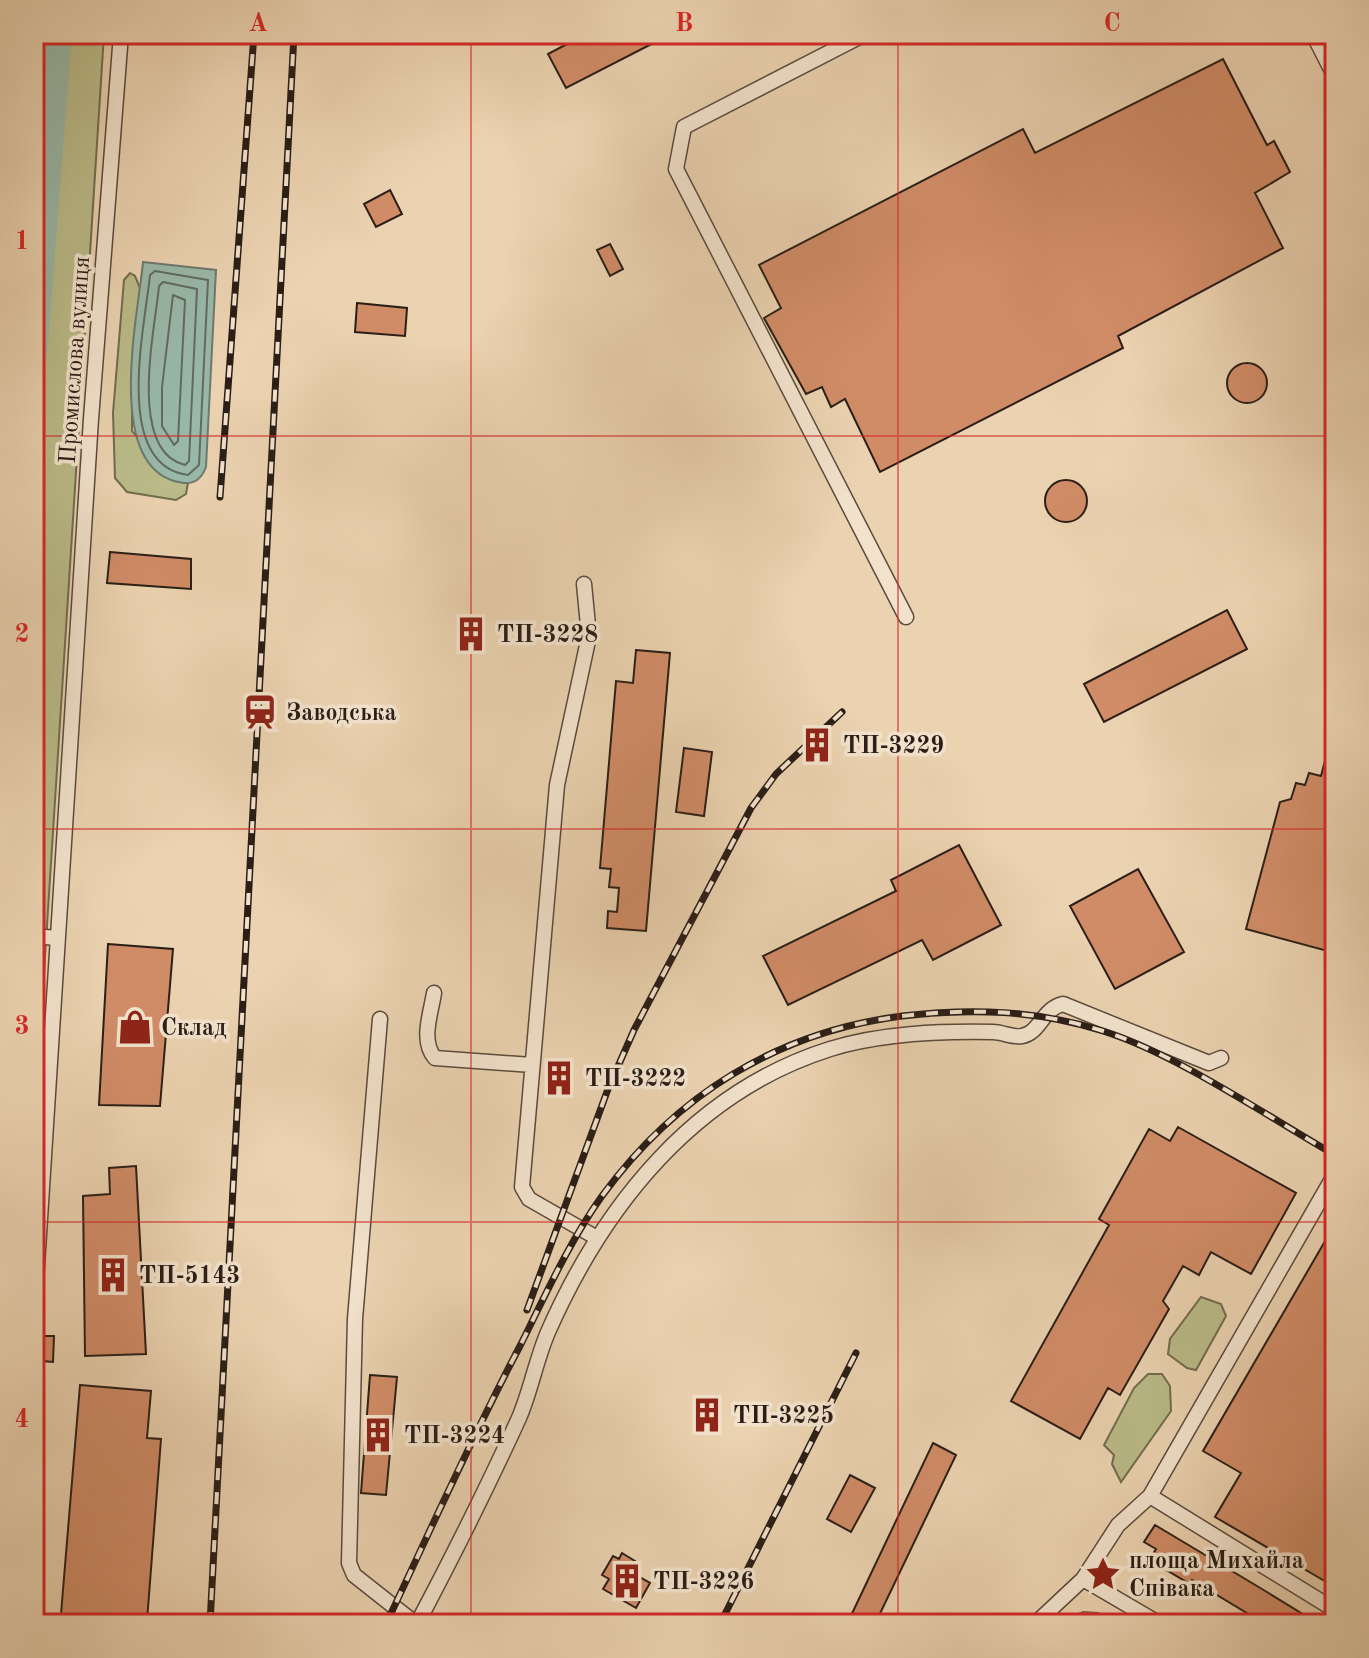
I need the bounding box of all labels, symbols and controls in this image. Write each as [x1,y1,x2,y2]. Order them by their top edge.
text: A [248,11,268,37]
text: B [675,11,693,37]
text: C [1103,11,1121,37]
text: 1 [14,229,30,255]
street label: Промислова вулиця [57,256,95,465]
building icon: ТП-3228 [452,615,490,653]
text: 2 [14,622,30,648]
place label: ТП-3228 [497,624,598,648]
station icon: Заводська [241,693,279,731]
place label: Заводська [286,702,397,726]
building icon: ТП-3229 [798,726,836,764]
place label: ТП-3229 [843,735,944,759]
shop icon: Склад [116,1008,154,1046]
text: 3 [14,1014,30,1040]
place label: Склад [161,1017,227,1041]
building icon: ТП-3222 [540,1059,578,1097]
place label: ТП-3222 [585,1068,686,1092]
building icon: ТП-5143 [94,1256,132,1294]
place label: ТП-5143 [139,1264,240,1289]
building icon: ТП-3225 [688,1396,726,1434]
place label: ТП-3225 [733,1404,834,1429]
text: 4 [14,1407,30,1433]
building icon: ТП-3224 [359,1416,397,1454]
place label: ТП-3224 [404,1425,505,1449]
place label: площа Михайла Співака [1129,1550,1304,1602]
place icon: площа Михайла Співака [1084,1555,1122,1593]
building icon: ТП-3226 [608,1562,646,1600]
place label: ТП-3226 [653,1571,754,1595]

